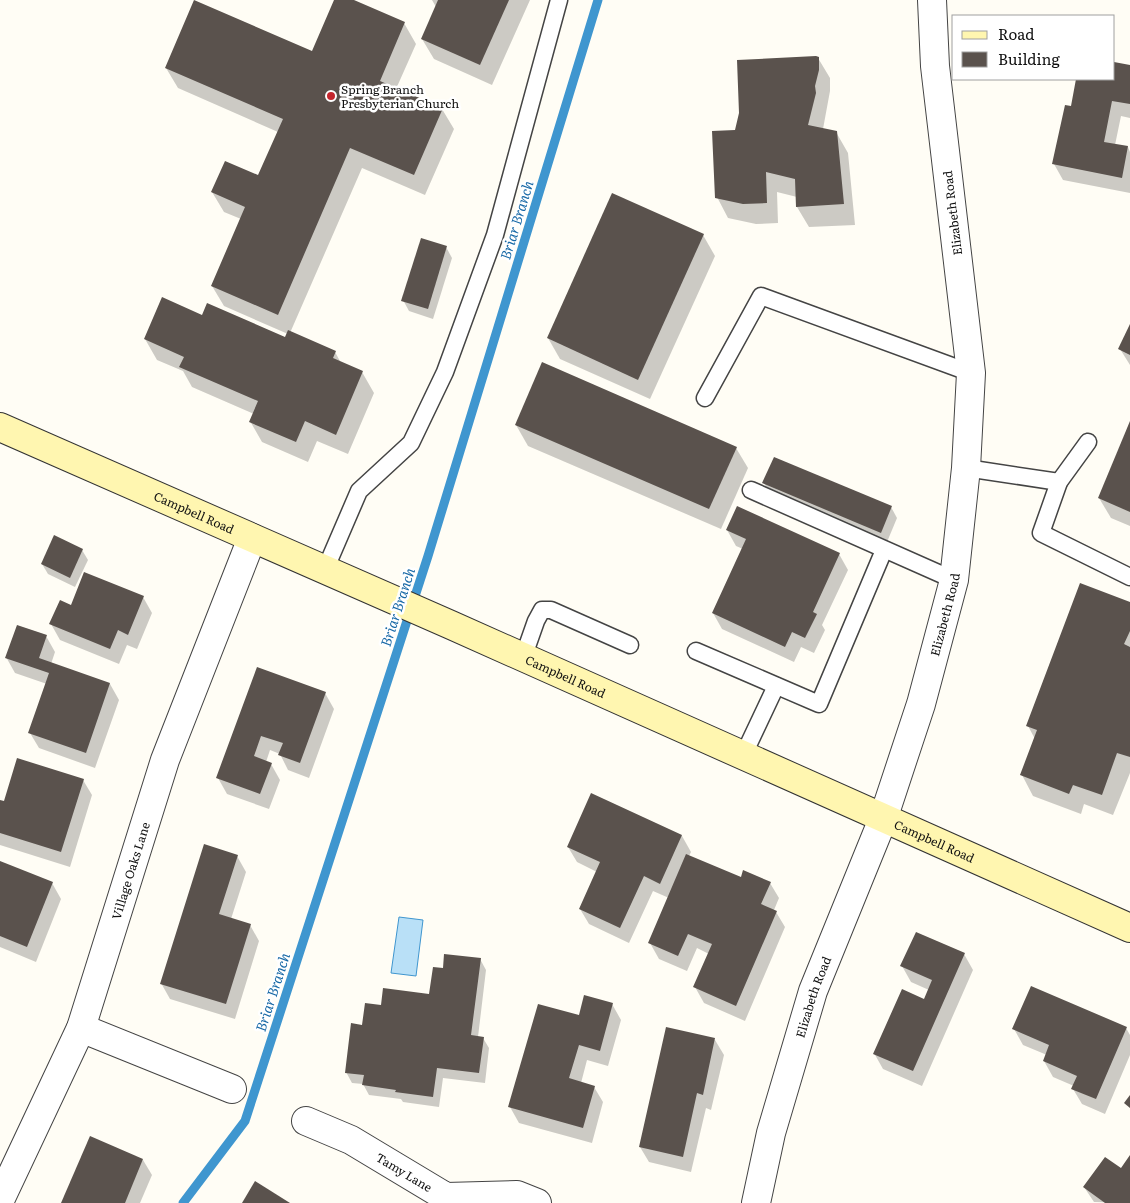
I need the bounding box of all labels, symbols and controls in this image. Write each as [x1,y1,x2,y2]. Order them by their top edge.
legend [952,15,1115,80]
text: Road [998,22,1034,45]
text: Building [998,47,1060,70]
place label: Spring Branch Presbyterian Church [341,80,459,112]
marker: Spring Branch Presbyterian Church [325,90,337,102]
street label: Elizabeth Road [938,169,966,256]
water label: Briar Branch [494,177,538,262]
street label: Campbell Road [151,487,238,538]
water label: Briar Branch [375,564,419,649]
street label: Elizabeth Road [925,572,964,658]
street label: Campbell Road [523,650,609,702]
street label: Campbell Road [891,815,978,867]
street label: Village Oaks Lane [107,820,154,922]
water label: Briar Branch [250,949,294,1034]
street label: Elizabeth Road [791,953,836,1040]
street label: Tamy Lane [373,1148,436,1196]

